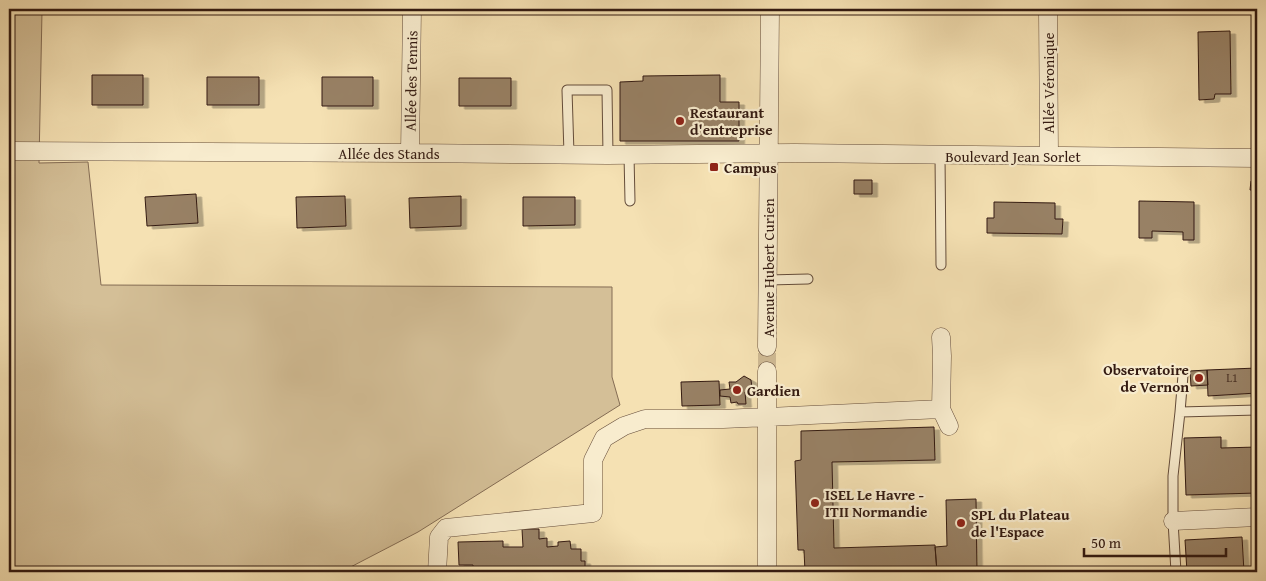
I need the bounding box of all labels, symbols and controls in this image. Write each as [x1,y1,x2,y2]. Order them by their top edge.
street label: Allée des Tennis [400,30,422,132]
street label: Allée Véronique [1038,32,1059,134]
place label: Restaurant d'entreprise [690,102,773,140]
marker: Restaurant d'entreprise [674,115,686,127]
street label: Allée des Stands [338,143,440,164]
street label: Boulevard Jean Sorlet [945,146,1081,167]
place label: Campus [724,157,777,178]
marker: Campus [708,161,720,173]
street label: Avenue Hubert Curien [758,198,779,338]
place label: Observatoire de Vernon [1103,359,1189,397]
house number: L1 [1226,369,1238,386]
marker: Observatoire de Vernon [1193,372,1205,384]
place label: Gardien [747,380,800,401]
marker: Gardien [731,384,743,396]
place label: ISEL Le Havre - ITII Normandie [825,484,927,522]
marker: ISEL Le Havre - ITII Normandie [809,497,821,509]
place label: SPL du Plateau de l'Espace [971,504,1070,542]
marker: SPL du Plateau de l'Espace [955,517,967,529]
scale bar [1084,526,1226,558]
text: 50 m [1091,532,1122,553]

